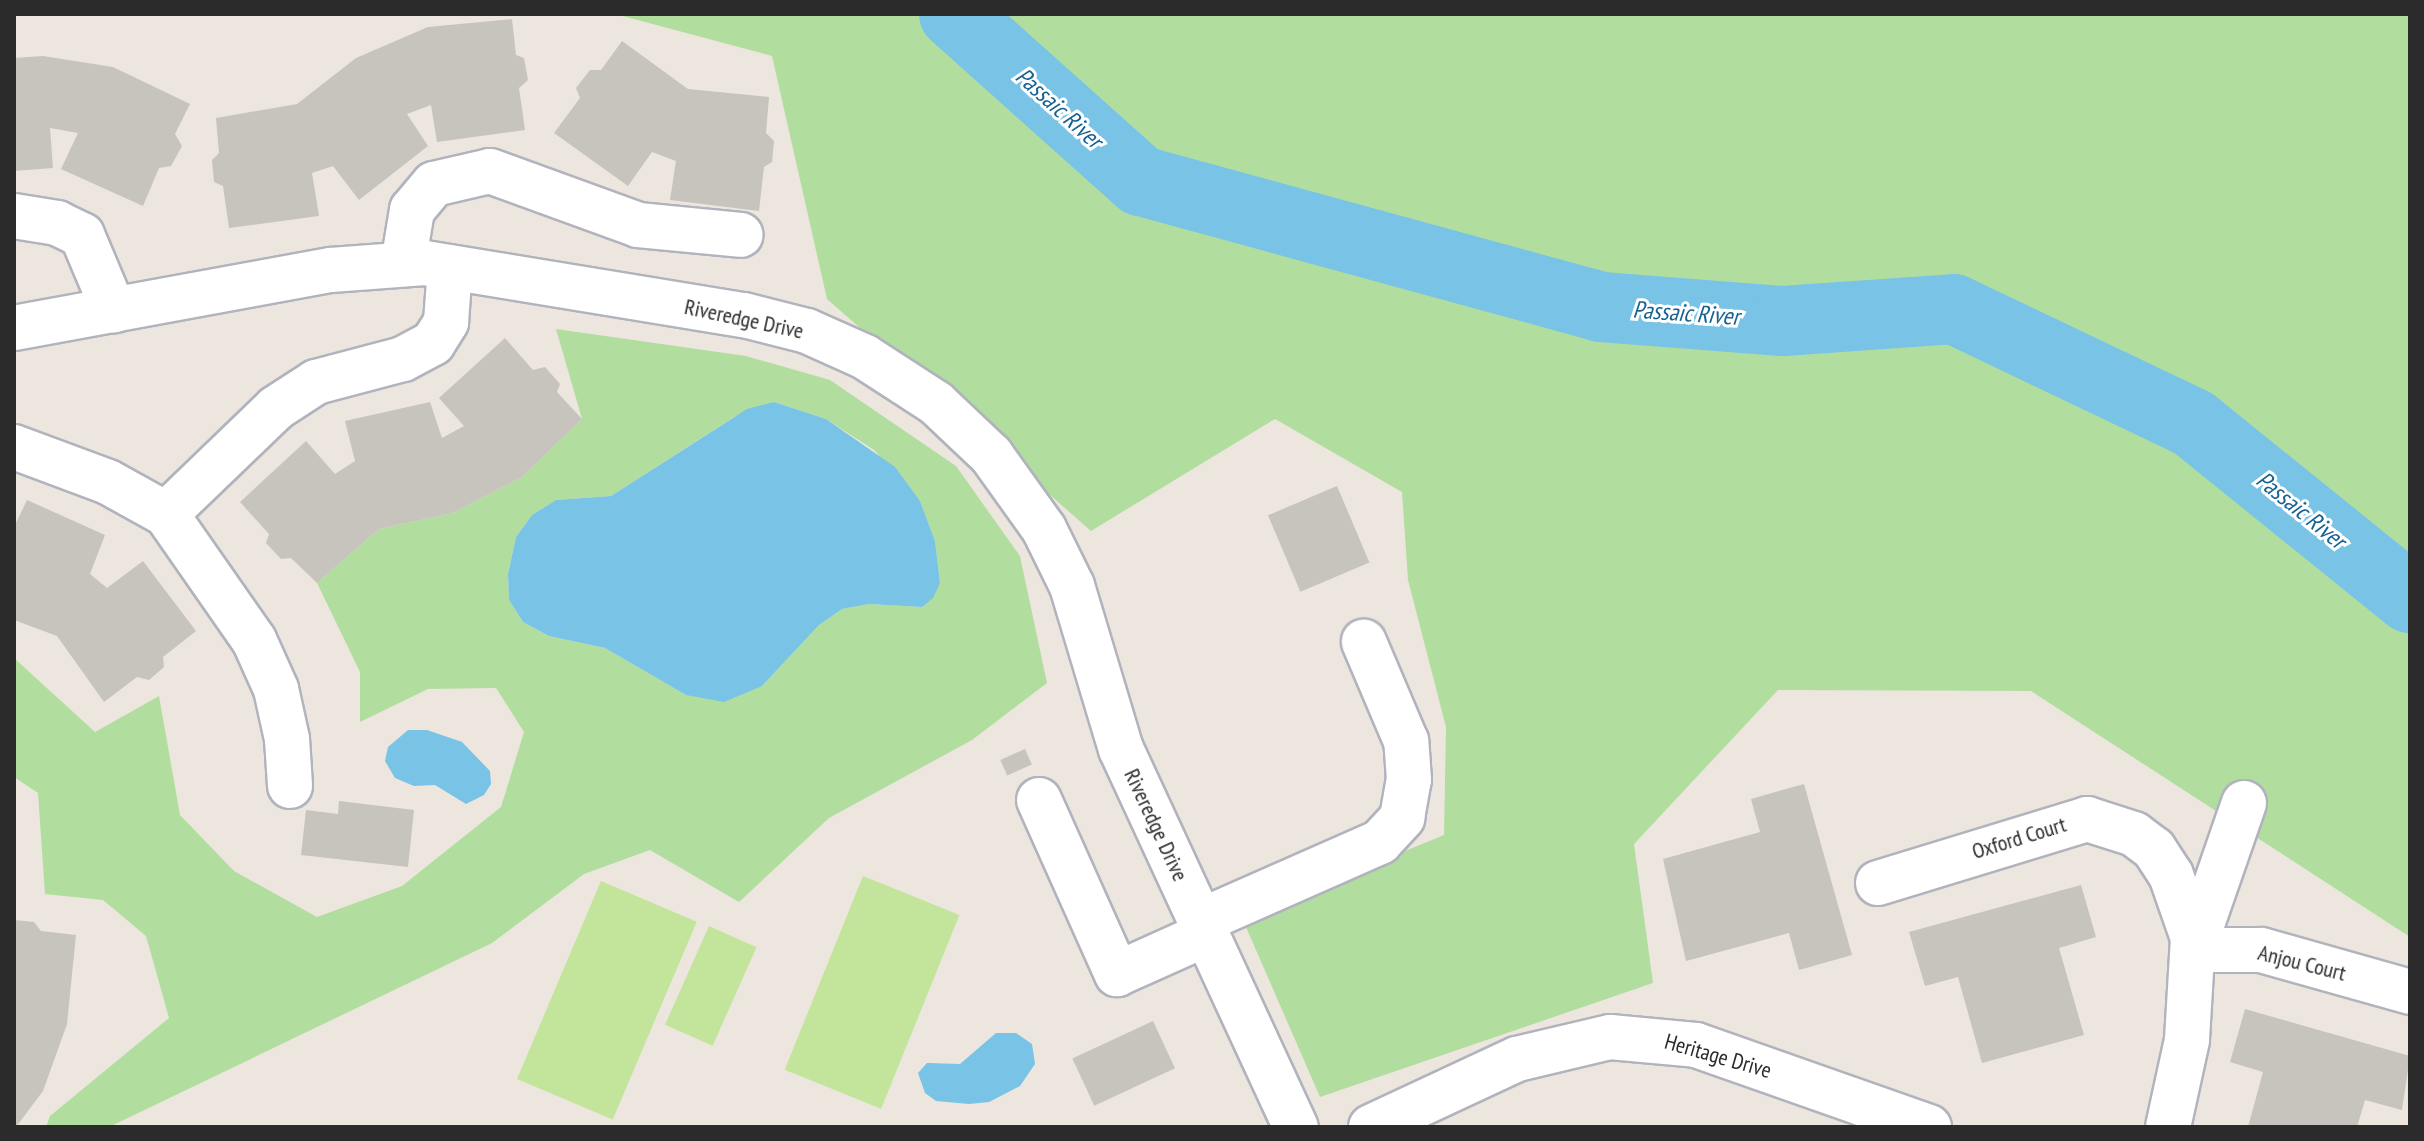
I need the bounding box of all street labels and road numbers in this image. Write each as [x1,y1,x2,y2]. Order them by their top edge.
street label: Riveredge Drive [682,294,806,344]
street label: Riveredge Drive [1119,765,1193,885]
street label: Oxford Court [1969,811,2069,865]
street label: Anjou Court [2255,939,2349,987]
street label: Heritage Drive [1662,1028,1774,1084]

